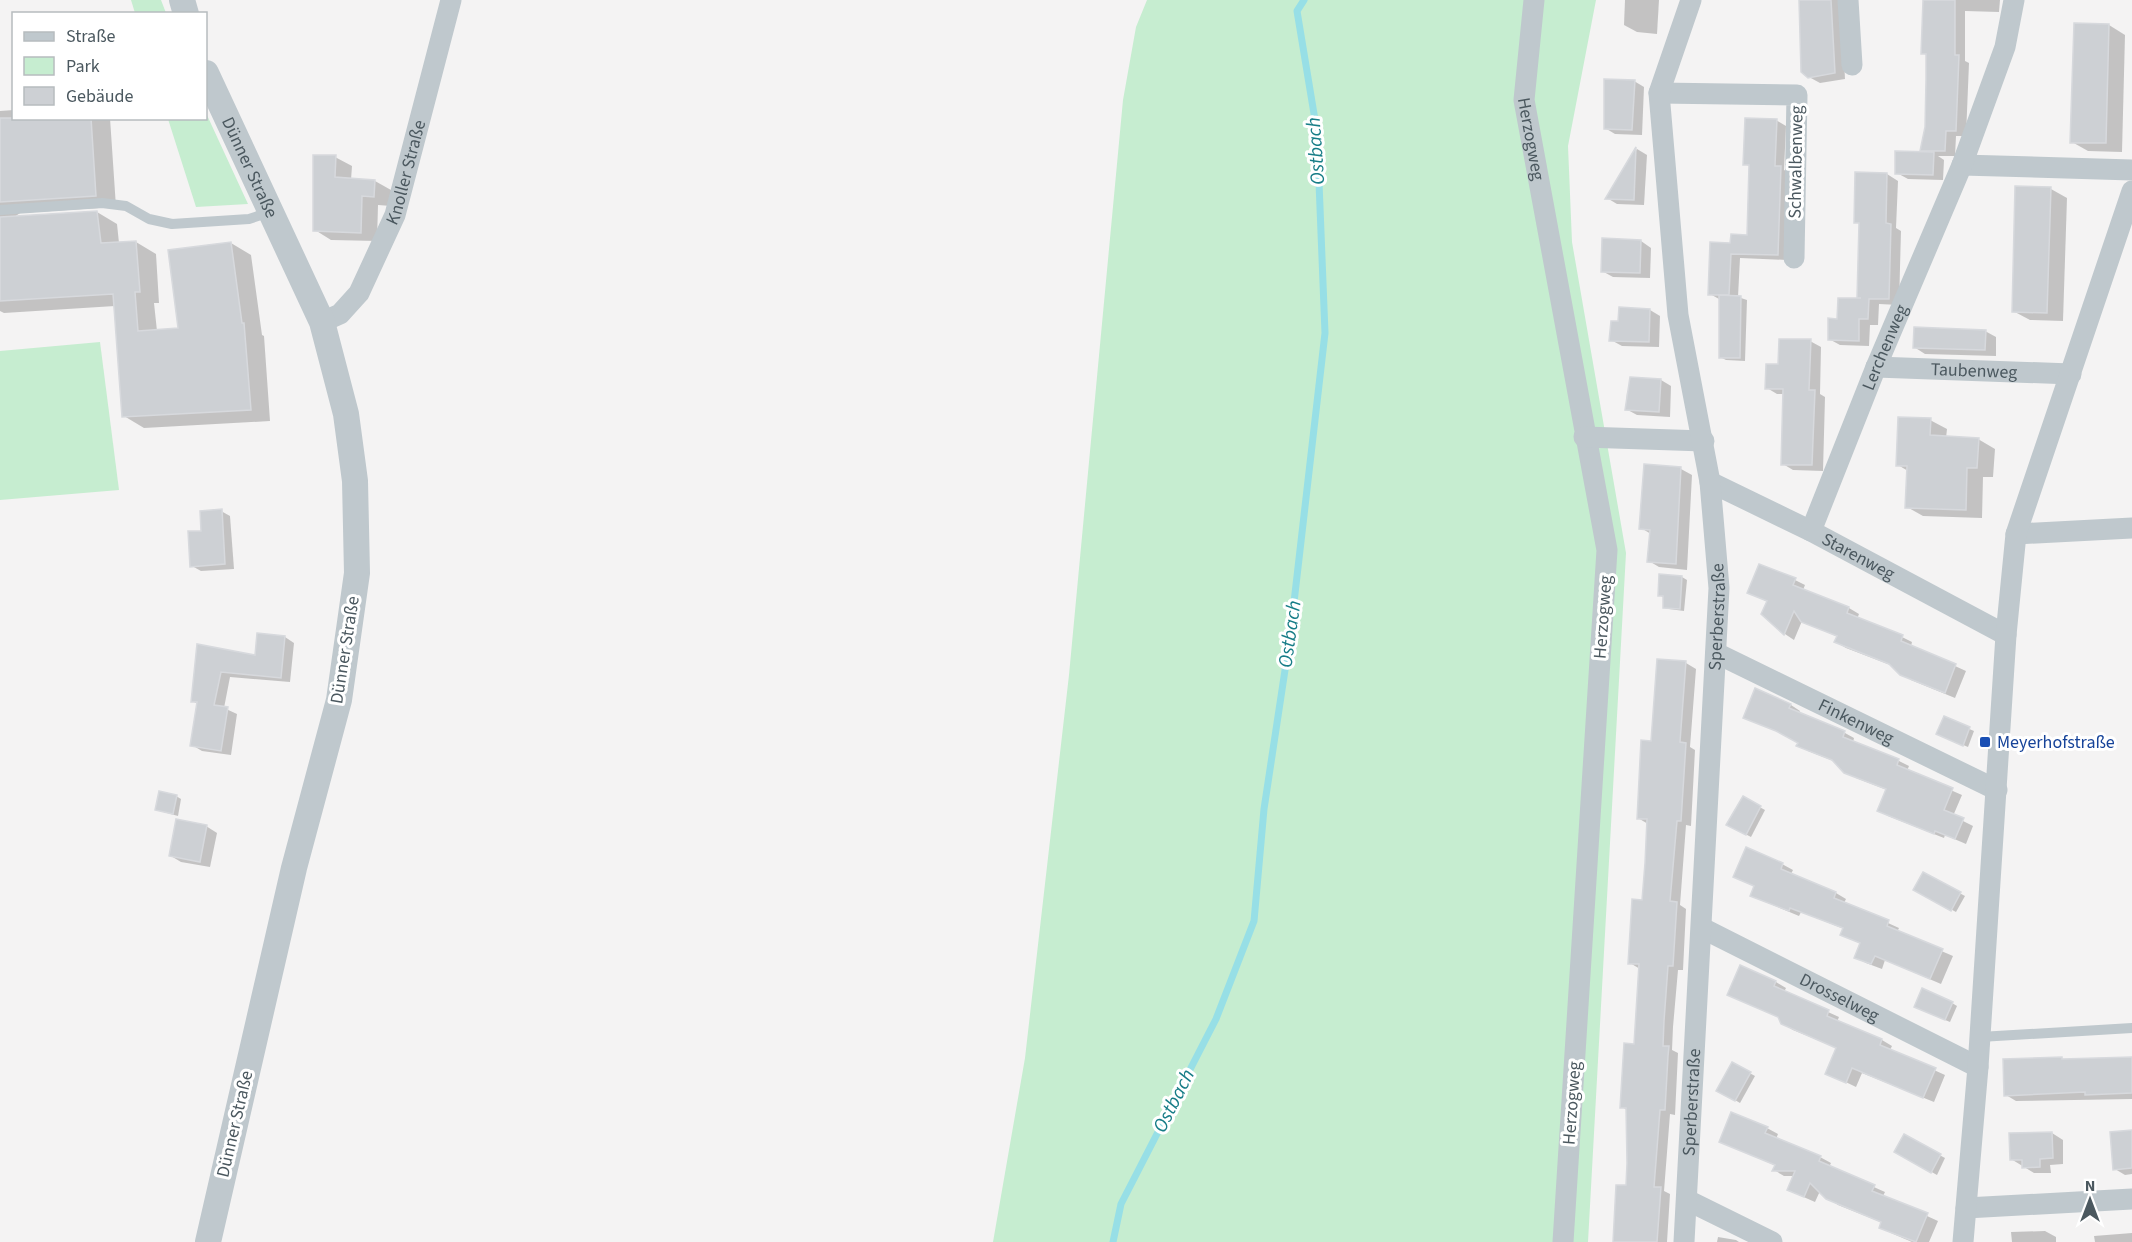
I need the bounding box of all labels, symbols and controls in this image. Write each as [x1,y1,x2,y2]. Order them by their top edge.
legend [12,12,207,120]
text: Straße [66,24,116,49]
text: Park [66,54,100,79]
text: Gebäude [66,84,134,109]
street label: Herzogweg [1511,95,1551,182]
street label: Schwalbenweg [1783,105,1809,219]
street label: Dünner Straße [216,113,284,222]
water label: Ostbach [1300,116,1332,186]
street label: Knoller Straße [380,117,432,229]
street label: Lerchenweg [1856,300,1914,394]
street label: Taubenweg [1930,356,2018,385]
street label: Starenweg [1817,527,1899,586]
street label: Sperberstraße [1702,562,1732,671]
street label: Herzogweg [1588,574,1618,660]
street label: Dünner Straße [324,594,366,706]
water label: Ostbach [1271,598,1309,670]
street label: Finkenweg [1814,692,1898,750]
place label: Meyerhofstraße [1997,730,2115,755]
marker: Meyerhofstraße [1978,735,1992,749]
street label: Drosselweg [1795,967,1884,1028]
street label: Sperberstraße [1676,1048,1707,1156]
street label: Herzogweg [1557,1060,1587,1146]
water label: Ostbach [1146,1064,1202,1138]
street label: Dünner Straße [211,1068,259,1180]
north arrow [2060,1170,2120,1230]
text: N [2085,1175,2095,1197]

